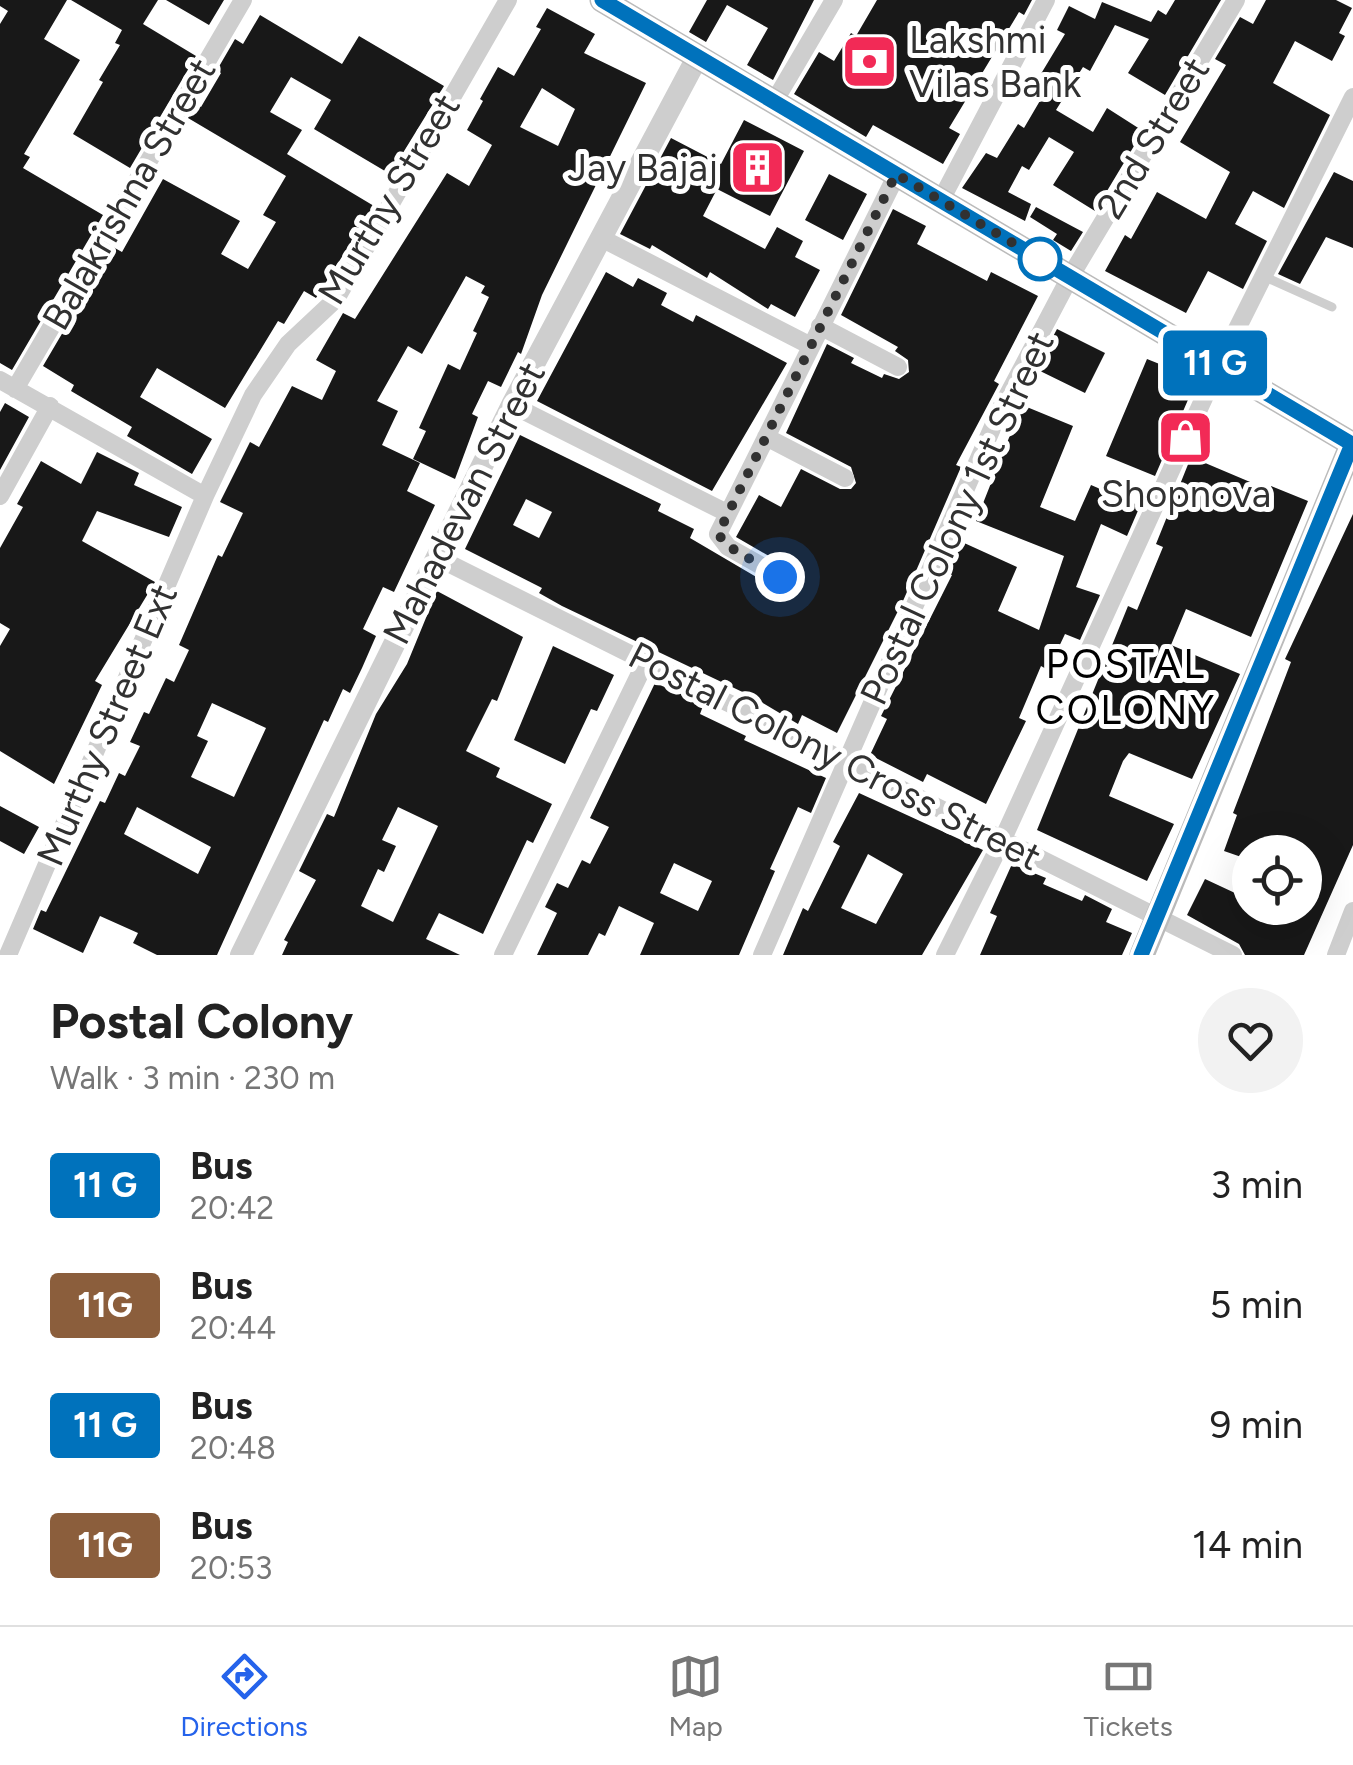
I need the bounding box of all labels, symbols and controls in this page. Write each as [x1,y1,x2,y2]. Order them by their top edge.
place label: Lakshmi Vilas Bank [909,17,1082,107]
bank icon: Lakshmi Vilas Bank [840,32,900,92]
street label: 2nd Street [1087,49,1219,227]
street label: Balakrishna Street [33,50,225,338]
street label: Murthy Street [308,85,470,313]
building icon: Jay Bajaj [727,138,787,198]
place label: Jay Bajaj [568,145,718,191]
unlabelled marker [1019,238,1061,280]
street label: Postal Colony 1st Street [850,324,1064,712]
line badge: 11 G [1145,330,1285,396]
text: 11 G [1183,342,1247,384]
street label: Mahadevan Street [373,354,555,652]
shop icon: Shopnova [1156,407,1216,467]
place label: Shopnova [1101,471,1271,517]
your location [755,552,805,602]
street label: Murthy Street Ext [27,577,187,873]
street label: Postal Colony Cross Street [621,632,1049,880]
district label: POSTAL COLONY [1035,640,1217,734]
map controls [1232,835,1322,925]
button: locate [1232,835,1322,925]
button: heart [1198,988,1303,1093]
text: Postal Colony [50,992,353,1050]
text: Walk · 3 min · 230 m [50,1059,335,1097]
text: Bus [190,1143,253,1189]
text: 3 min [1211,1162,1303,1208]
text: 11 G [73,1164,137,1206]
text: 20:42 [190,1189,274,1227]
text: Bus [190,1263,253,1309]
text: 5 min [1209,1282,1303,1328]
text: 11G [77,1284,133,1326]
text: 20:44 [190,1309,276,1347]
text: Bus [190,1383,253,1429]
text: 9 min [1210,1402,1303,1448]
text: 11 G [73,1404,137,1446]
text: 20:48 [190,1429,276,1467]
text: Bus [190,1503,253,1549]
text: 14 min [1192,1522,1303,1568]
text: 11G [77,1524,133,1566]
text: 20:53 [190,1549,272,1587]
tab: Directions [180,1649,308,1743]
tab: Map [668,1649,723,1743]
tab: Tickets [1084,1649,1173,1743]

